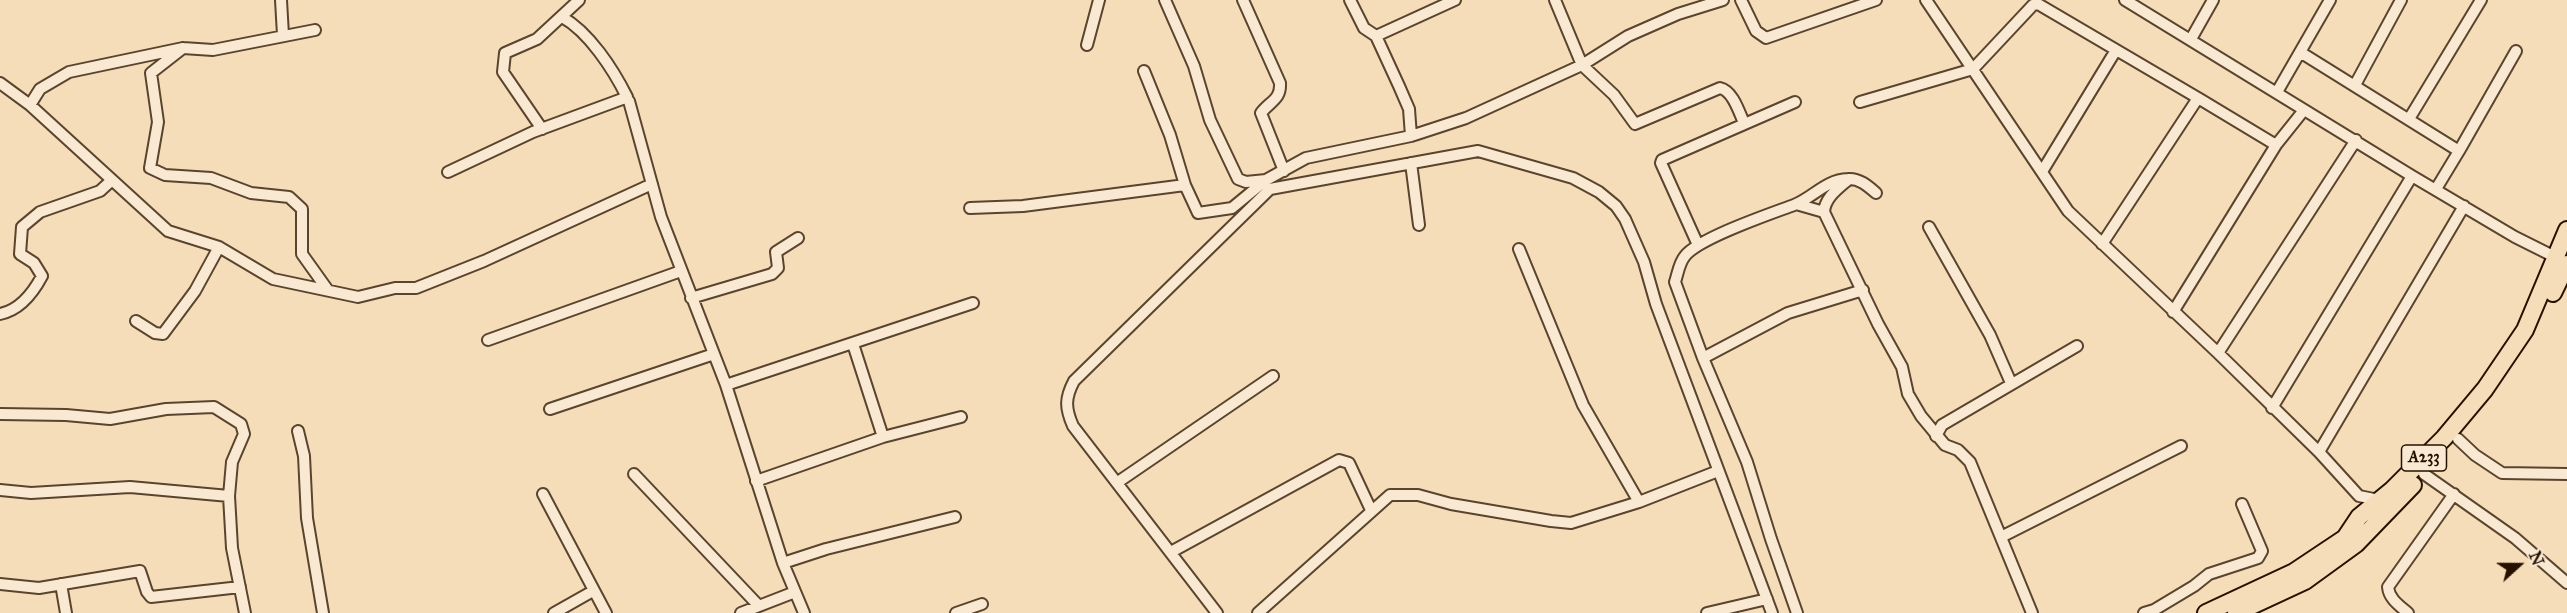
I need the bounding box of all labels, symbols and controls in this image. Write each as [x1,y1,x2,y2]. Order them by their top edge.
road number: A233 [2402,445,2446,471]
north arrow [2489,535,2549,595]
text: N [2525,549,2548,568]

